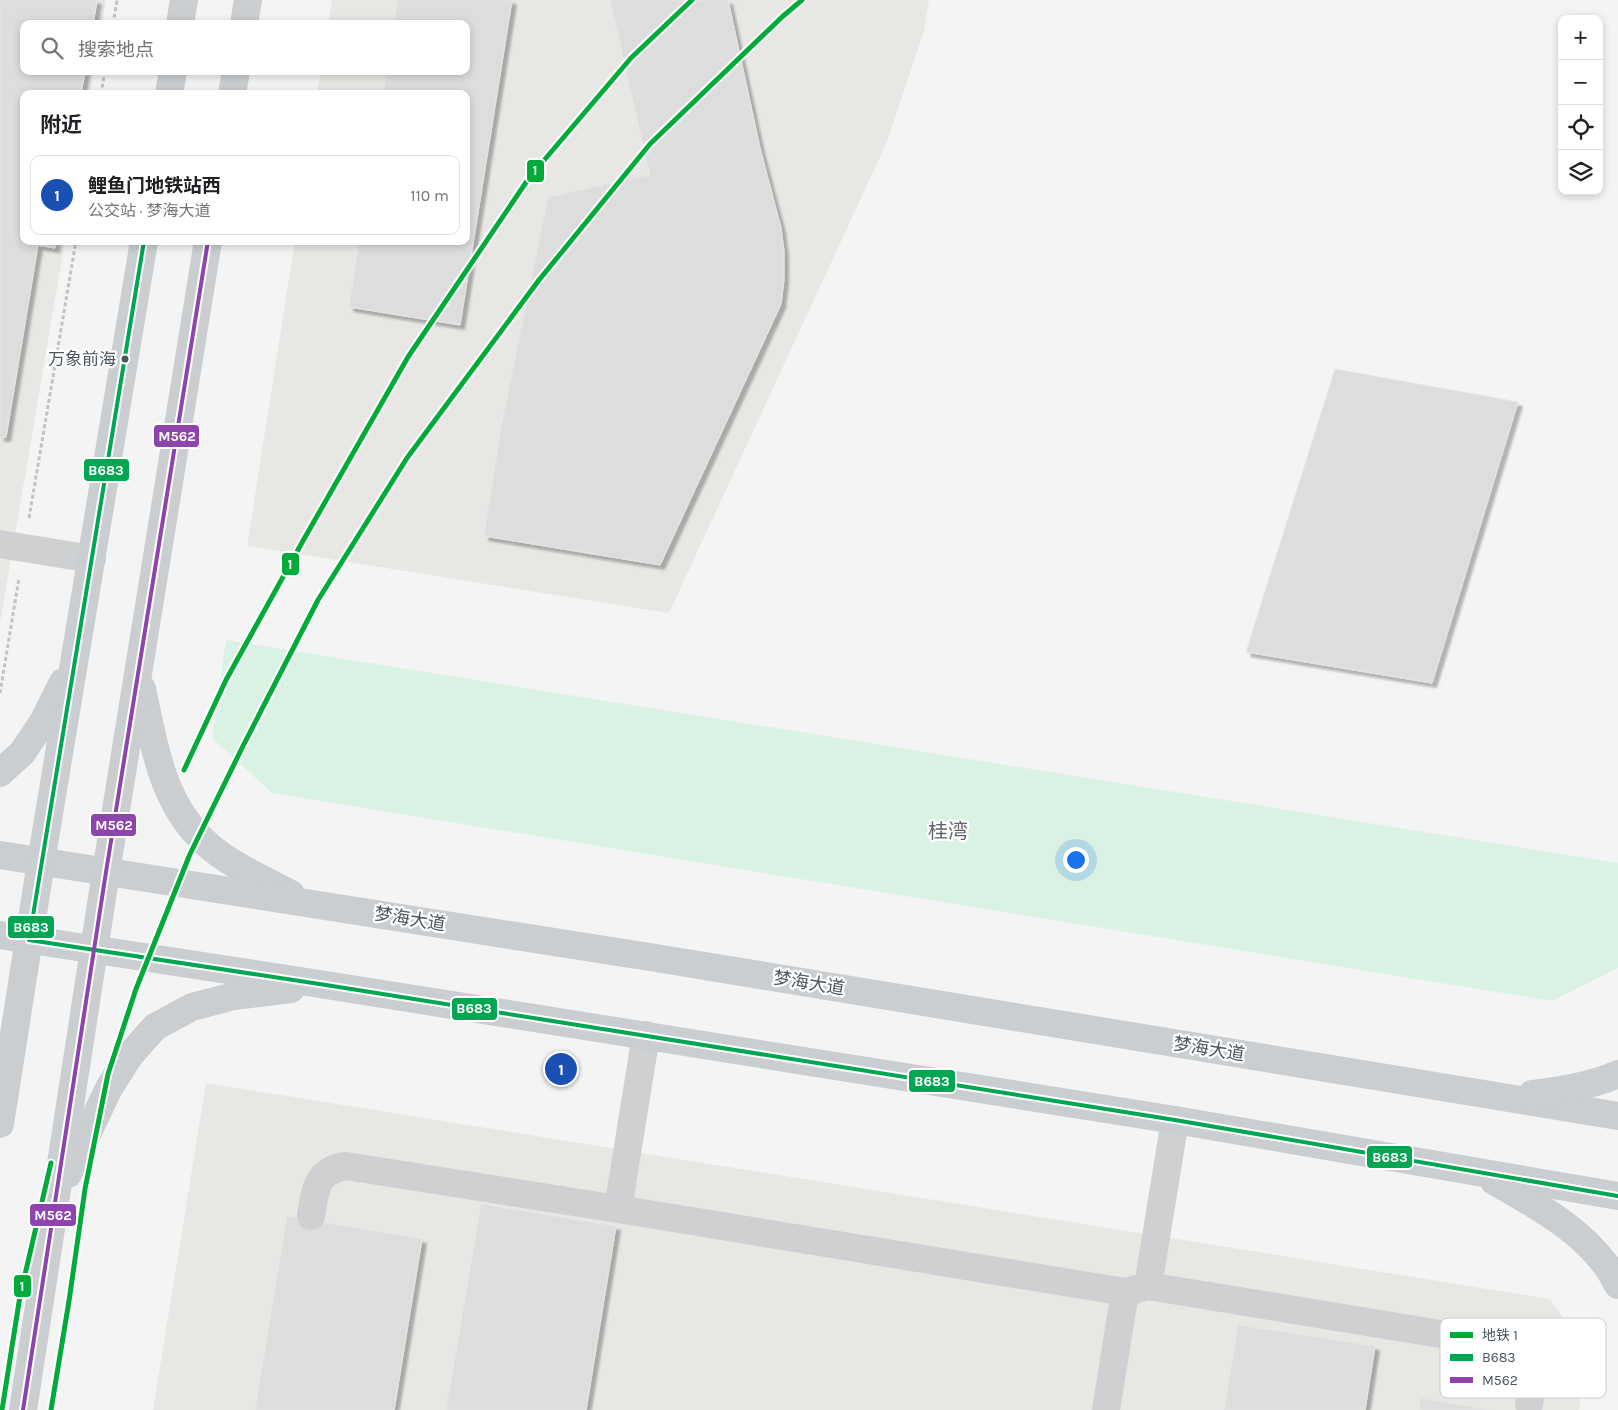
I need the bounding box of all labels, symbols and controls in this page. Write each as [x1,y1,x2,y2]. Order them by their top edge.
map controls [1558,15,1603,195]
button: + [1558,15,1603,60]
search box [20,20,470,75]
icon: search [38,34,66,62]
text: 搜索地点 [78,39,154,61]
button: − [1558,60,1603,105]
button: locate [1558,105,1603,150]
text: 附近 [40,113,82,137]
button: layers [1558,150,1603,195]
line badge: 1 [526,159,545,183]
text: 1 [533,162,538,179]
text: 鲤鱼门地铁站西 [88,175,221,197]
text: 1 [54,186,60,205]
text: 110 m [410,186,449,205]
text: 公交站 · 梦海大道 [88,201,210,220]
place label: 万象前海 [48,349,116,369]
marker: 万象前海 [120,354,130,364]
line badge: M562 [153,424,200,448]
text: M562 [158,428,196,445]
line badge: B683 [83,458,130,482]
text: B683 [88,462,124,479]
line badge: 1 [281,552,300,576]
text: 1 [288,556,293,573]
line badge: M562 [90,813,137,837]
text: M562 [95,817,133,834]
district label: 桂湾 [928,820,968,843]
your location [1063,847,1089,873]
street label: 梦海大道 [373,903,447,935]
line badge: B683 [7,915,55,939]
text: B683 [13,919,49,936]
street label: 梦海大道 [772,967,846,999]
line badge: B683 [451,997,498,1021]
text: B683 [456,1000,492,1017]
street label: 梦海大道 [1172,1033,1246,1065]
pin: 1 [545,1050,577,1088]
line badge: B683 [908,1069,956,1093]
text: B683 [914,1073,950,1090]
line badge: B683 [1366,1145,1413,1169]
text: B683 [1372,1149,1408,1166]
line badge: M562 [29,1203,77,1227]
text: M562 [34,1207,72,1224]
line badge: 1 [13,1274,32,1298]
text: 1 [20,1278,25,1295]
legend [1440,1318,1606,1398]
text: 地铁 1 [1482,1327,1518,1344]
text: B683 [1482,1349,1516,1366]
text: M562 [1482,1372,1518,1389]

